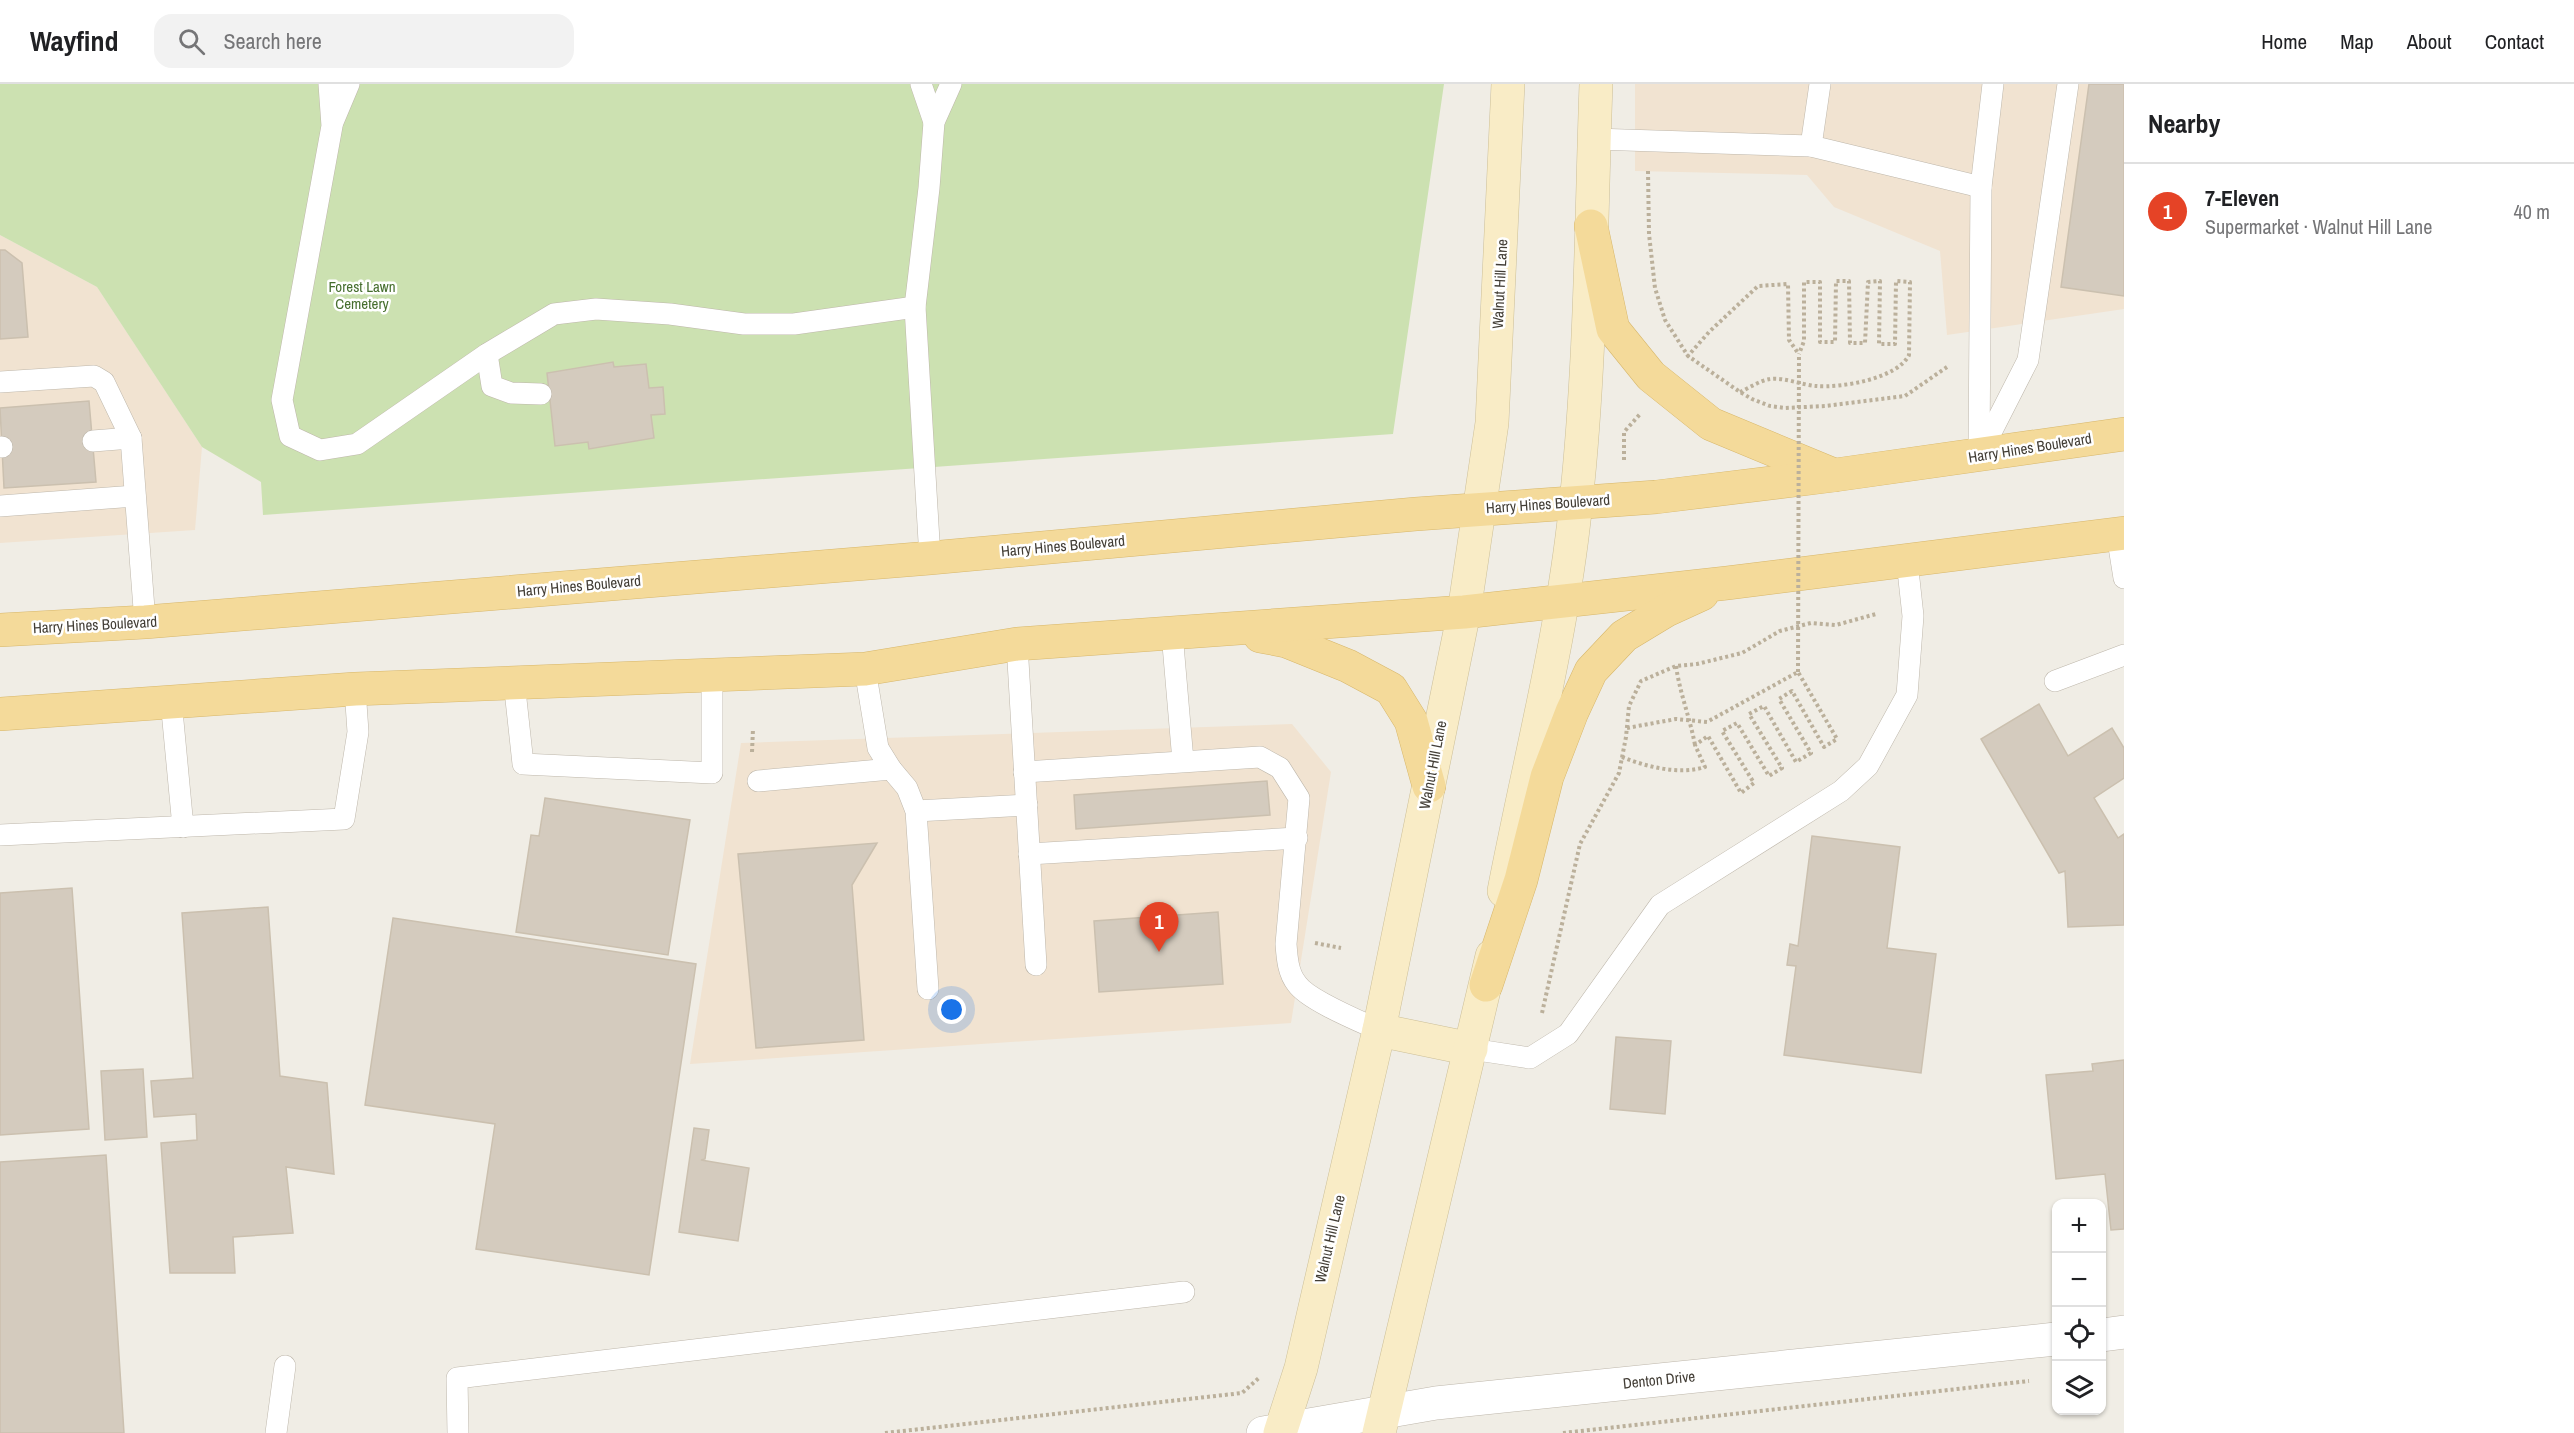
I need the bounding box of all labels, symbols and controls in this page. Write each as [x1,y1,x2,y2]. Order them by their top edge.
search box [154,14,574,68]
text: Wayfind [30,22,118,60]
icon: search [175,25,208,58]
text: Search here [223,26,322,56]
text: Home [2261,27,2307,56]
text: Map [2340,27,2374,56]
text: About [2407,27,2452,56]
text: Contact [2485,27,2544,56]
text: Nearby [2148,106,2220,141]
text: 7-Eleven [2205,183,2279,213]
text: 1 [2163,198,2172,225]
text: 40 m [2514,198,2550,225]
text: Supermarket · Walnut Hill Lane [2205,213,2432,240]
street label: Walnut Hill Lane [1487,238,1512,329]
park label: Forest Lawn Cemetery [328,276,396,314]
street label: Harry Hines Boulevard [1967,427,2093,468]
street label: Harry Hines Boulevard [1485,489,1611,518]
street label: Harry Hines Boulevard [1000,530,1126,561]
street label: Harry Hines Boulevard [516,570,642,601]
street label: Harry Hines Boulevard [32,611,158,638]
street label: Walnut Hill Lane [1414,719,1451,811]
pin: 1 [1140,902,1178,952]
your location [937,995,966,1024]
street label: Walnut Hill Lane [1309,1193,1350,1285]
map controls [2052,1199,2106,1415]
button: + [2052,1199,2106,1253]
button: − [2052,1253,2106,1307]
button: locate [2052,1307,2106,1361]
button: layers [2052,1361,2106,1415]
street label: Denton Drive [1622,1365,1696,1394]

